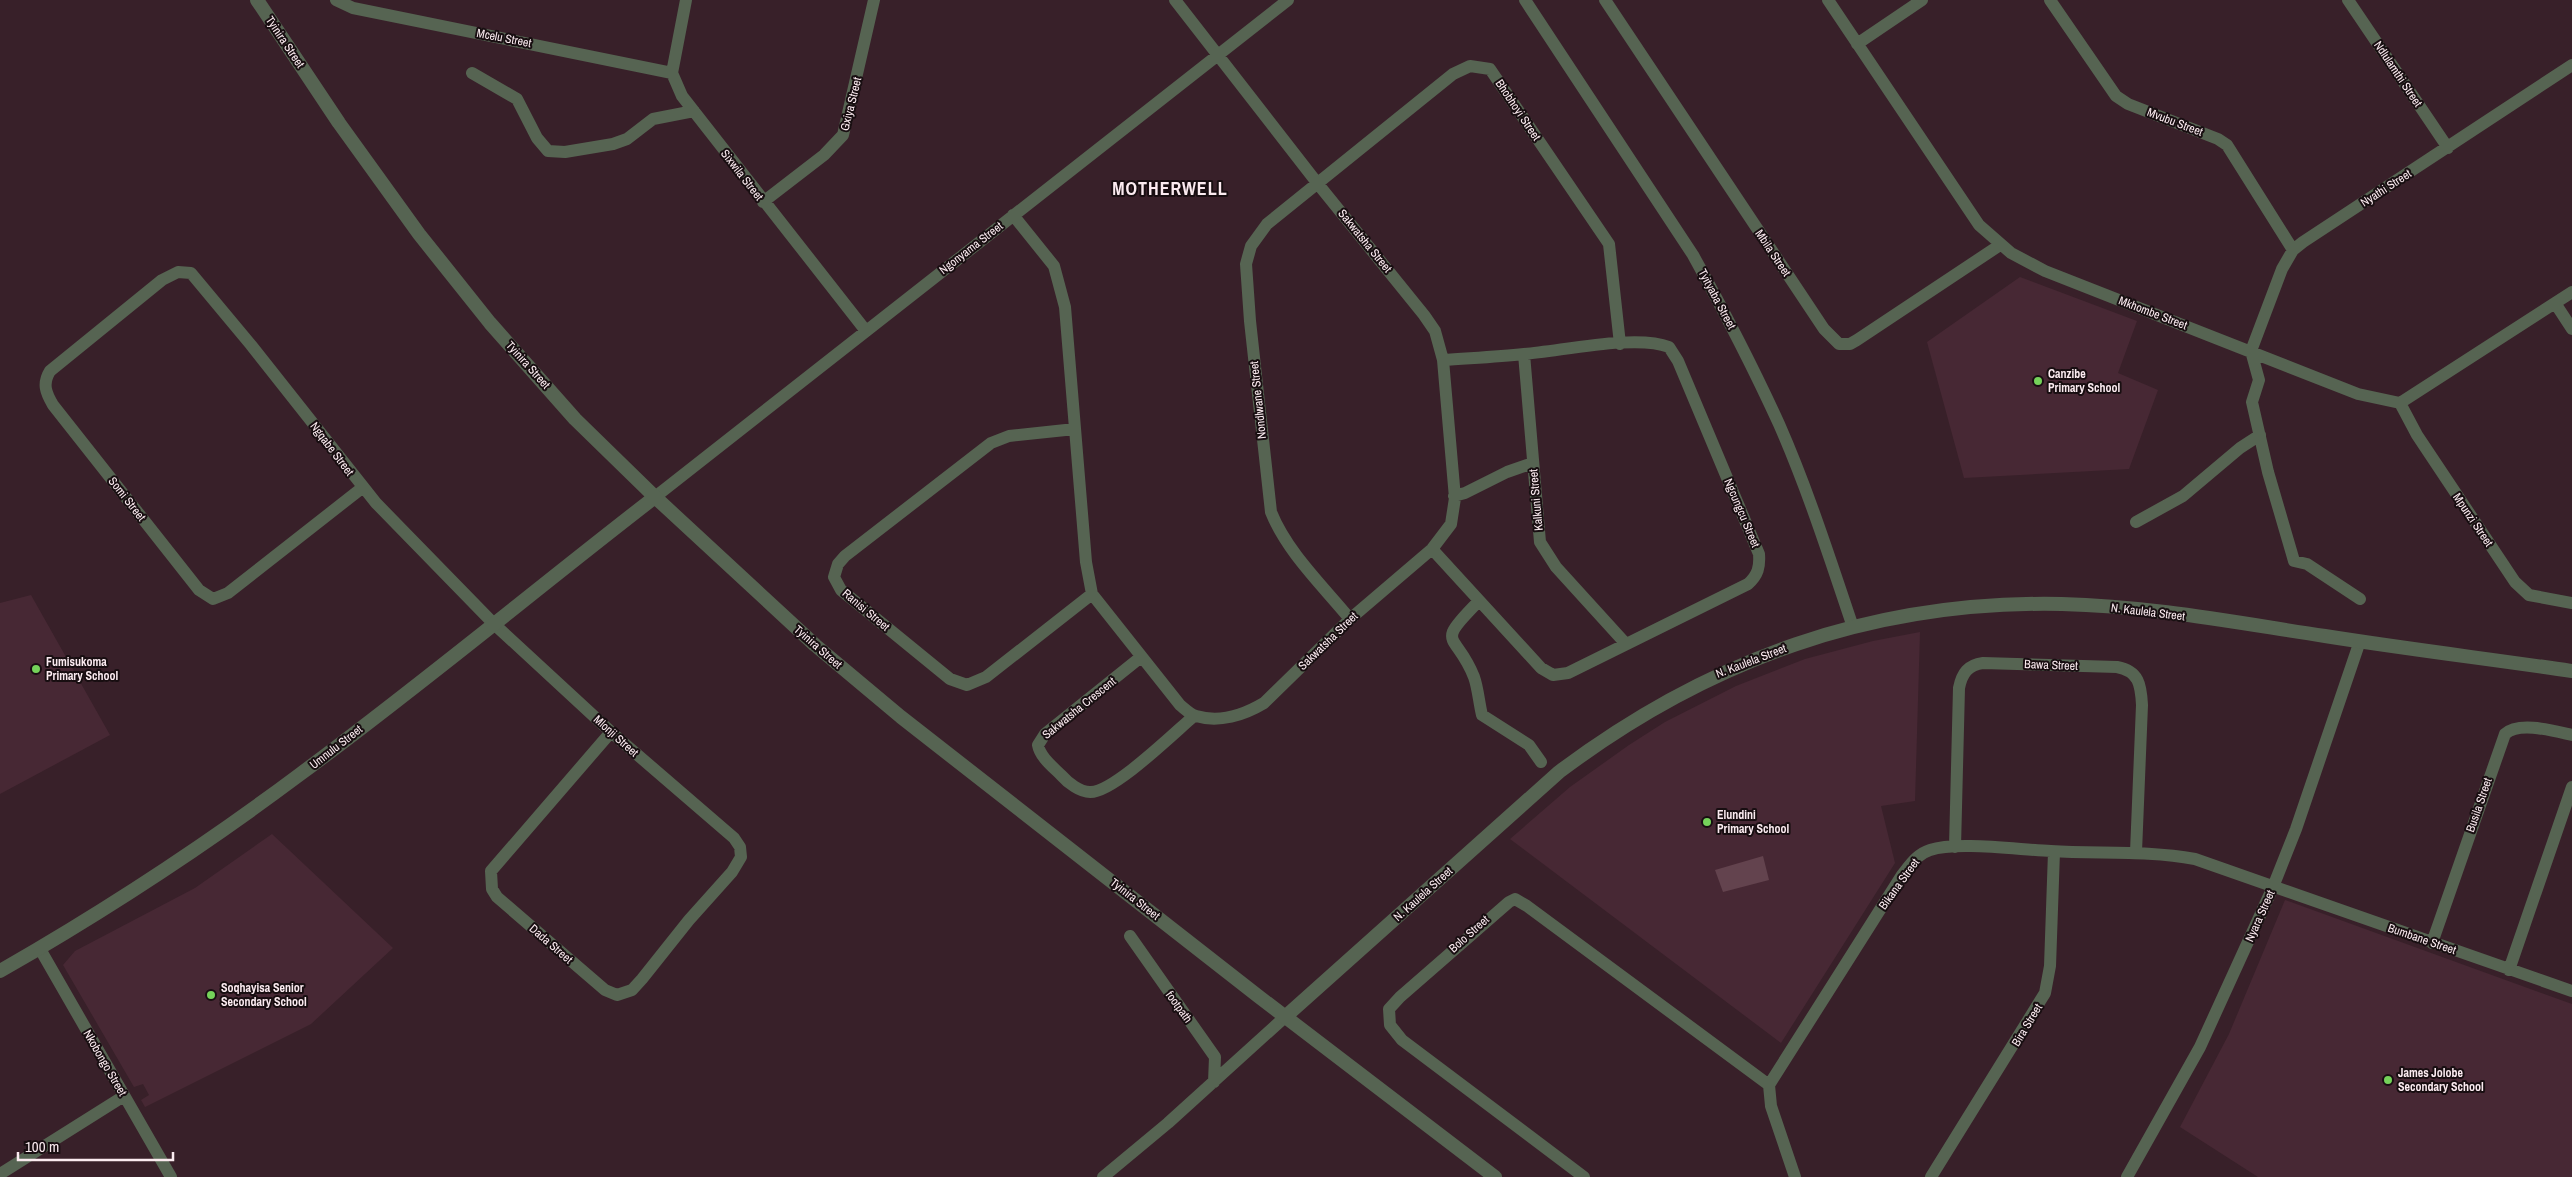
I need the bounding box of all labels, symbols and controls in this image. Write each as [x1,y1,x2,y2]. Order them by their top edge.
street label: Tyinira Street [262,13,308,71]
street label: Mcelu Street [475,25,533,51]
street label: Ndlulamthi Street [2370,38,2426,110]
street label: Gxiya Street [837,75,865,132]
street label: Bhobhoyi Street [1492,76,1545,144]
street label: Mvubu Street [2145,104,2205,140]
street label: Sixwila Street [717,146,767,204]
street label: Nyathi Street [2358,166,2415,210]
district label: MOTHERWELL [1112,176,1228,201]
street label: Sakwatsha Street [1335,206,1396,276]
street label: Ngonyama Street [936,218,1006,278]
street label: Mbila Street [1752,227,1795,280]
street label: Tyityaba Street [1694,266,1740,332]
street label: Mkhombe Street [2116,293,2190,333]
street label: Tyinira Street [502,338,554,392]
street label: Nondlwane Street [1246,360,1270,440]
place label: Canzibe Primary School [2048,366,2120,396]
marker: Canzibe Primary School [2032,375,2044,387]
street label: Ngqabe Street [307,419,358,479]
street label: Kalkuni Street [1525,468,1547,531]
street label: Somi Street [105,474,149,525]
street label: Ngcungcu Street [1720,476,1764,550]
street label: Mpunzi Street [2449,490,2497,550]
street label: Ranisi Street [839,585,893,635]
street label: N. Kaulela Street [2110,600,2186,625]
street label: Sakwatsha Street [1295,608,1361,674]
street label: Tyinira Street [790,622,846,673]
street label: N. Kaulela Street [1713,640,1789,682]
place label: Fumisukoma Primary School [46,654,118,684]
street label: Bawa Street [2024,656,2078,674]
marker: Fumisukoma Primary School [30,663,42,675]
street label: Sakwatsha Crescent [1039,673,1119,743]
street label: Mlonji Street [590,712,642,761]
street label: Umnulu Street [306,721,366,773]
street label: Busila Street [2462,776,2496,834]
place label: Elundini Primary School [1717,807,1789,837]
marker: Elundini Primary School [1701,816,1713,828]
street label: Bikana Street [1875,855,1923,913]
street label: N. Kaulela Street [1390,863,1456,925]
street label: Tyinira Street [1107,875,1163,924]
street label: Nyara Street [2241,887,2279,944]
street label: Bolo Street [1446,912,1493,956]
street label: Bumbane Street [2386,920,2458,958]
street label: Dada Street [526,921,576,967]
place label: Soqhayisa Senior Secondary School [221,980,307,1010]
street label: footpath [1162,988,1196,1026]
marker: Soqhayisa Senior Secondary School [205,989,217,1001]
street label: Bira Street [2008,1000,2046,1049]
street label: Nkobongo Street [80,1027,131,1099]
place label: James Jolobe Secondary School [2398,1065,2484,1095]
marker: James Jolobe Secondary School [2382,1074,2394,1086]
scale bar [18,1130,172,1162]
text: 100 m [25,1136,59,1157]

